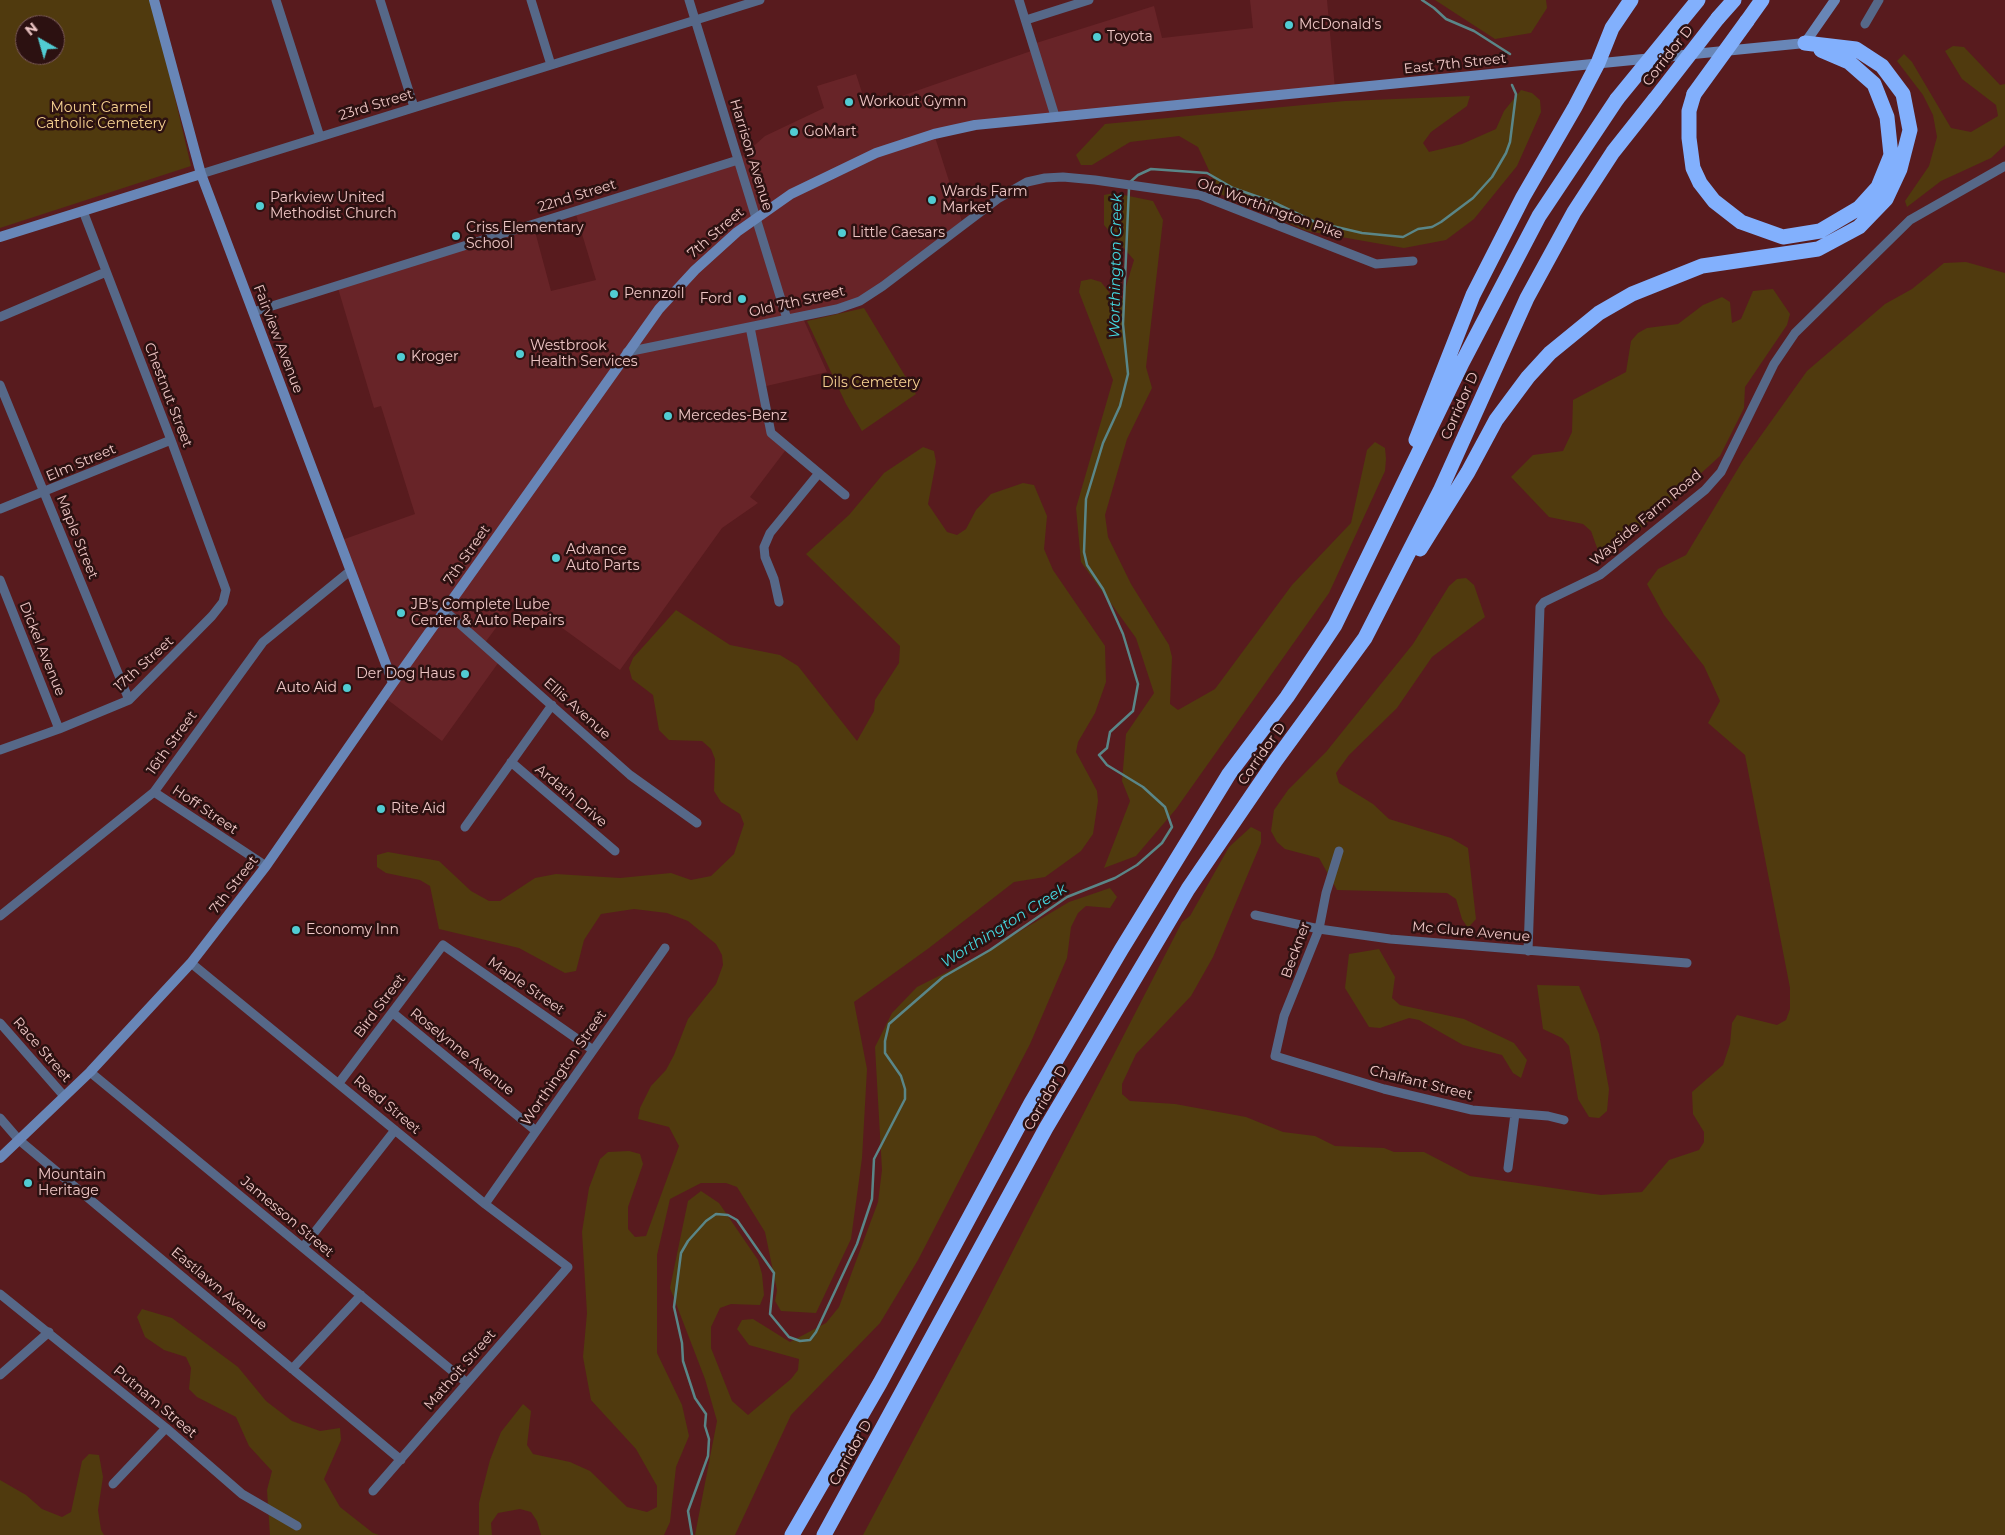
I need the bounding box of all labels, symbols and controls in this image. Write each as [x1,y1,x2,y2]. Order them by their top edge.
north arrow [15,15,65,65]
place label: McDonald's [1299,17,1381,33]
text: N [21,18,41,40]
marker: McDonald's [1283,19,1295,31]
street label: Corridor D [1639,22,1697,90]
place label: Toyota [1107,29,1153,45]
marker: Toyota [1091,31,1103,43]
street label: East 7th Street [1403,50,1507,78]
street label: 23rd Street [337,86,415,124]
place label: Workout Gymn [859,94,966,110]
marker: Workout Gymn [843,96,855,108]
street label: Harrison Avenue [726,97,776,213]
park label: Mount Carmel Catholic Cemetery [36,100,166,132]
place label: GoMart [804,124,857,140]
marker: GoMart [788,126,800,138]
street label: Old Worthington Pike [1195,175,1345,243]
street label: 22nd Street [536,176,618,216]
place label: Wards Farm Market [942,184,1028,216]
place label: Parkview United Methodist Church [270,190,397,222]
water label: Worthington Creek [1106,193,1126,339]
marker: Wards Farm Market [926,194,938,206]
marker: Parkview United Methodist Church [254,200,266,212]
street label: 7th Street [684,204,748,262]
place label: Criss Elementary School [466,220,584,252]
place label: Little Caesars [852,225,945,241]
marker: Little Caesars [836,227,848,239]
marker: Criss Elementary School [450,230,462,242]
street label: Fairview Avenue [250,282,306,396]
street label: Old 7th Street [747,283,847,321]
place label: Pennzoil [624,286,685,302]
marker: Pennzoil [608,288,620,300]
place label: Ford [700,291,732,307]
marker: Ford [736,293,748,305]
place label: Westbrook Health Services [530,338,638,371]
street label: Chestnut Street [140,340,196,450]
marker: Westbrook Health Services [514,348,526,360]
place label: Kroger [411,349,459,365]
marker: Kroger [395,351,407,363]
street label: Corridor D [1438,370,1482,442]
park label: Dils Cemetery [822,375,920,391]
place label: Mercedes-Benz [678,408,787,424]
marker: Mercedes-Benz [662,410,674,422]
street label: Elm Street [44,441,118,485]
street label: Wayside Farm Road [1587,467,1705,569]
street label: Maple Street [52,492,102,582]
street label: 7th Street [440,522,494,588]
place label: Advance Auto Parts [566,542,640,574]
marker: Advance Auto Parts [550,552,562,564]
place label: JB's Complete Lube Center & Auto Repairs [411,597,564,630]
street label: Dickel Avenue [15,600,69,698]
marker: JB's Complete Lube Center & Auto Repairs [395,607,407,619]
street label: 17th Street [111,633,177,695]
place label: Der Dog Haus [356,666,455,682]
marker: Der Dog Haus [459,668,471,680]
street label: Ellis Avenue [540,675,614,743]
place label: Auto Aid [277,680,337,696]
marker: Auto Aid [341,682,353,694]
street label: 16th Street [143,708,201,778]
street label: Corridor D [1234,720,1290,788]
street label: Ardath Drive [532,761,610,831]
street label: Hoff Street [169,782,241,838]
place label: Rite Aid [391,801,446,817]
marker: Rite Aid [375,803,387,815]
street label: 7th Street [206,853,262,917]
water label: Worthington Creek [938,880,1070,972]
street label: Mc Clure Avenue [1411,918,1531,946]
street label: Beckner [1278,920,1314,980]
place label: Economy Inn [306,922,399,938]
marker: Economy Inn [290,924,302,936]
street label: Maple Street [485,953,567,1019]
street label: Bird Street [351,971,409,1041]
street label: Roselynne Avenue [406,1005,518,1099]
street label: Worthington Street [518,1007,610,1129]
street label: Race Street [9,1014,75,1086]
street label: Chalfant Street [1368,1062,1474,1104]
street label: Corridor D [1021,1063,1071,1133]
street label: Reed Street [350,1072,424,1138]
place label: Mountain Heritage [38,1167,106,1200]
street label: Jamesson Street [237,1173,337,1261]
marker: Mountain Heritage [22,1177,34,1189]
street label: Eastlawn Avenue [168,1244,270,1334]
street label: Mathoit Street [421,1326,499,1414]
street label: Putnam Street [110,1362,200,1442]
street label: Corridor D [826,1417,876,1489]

